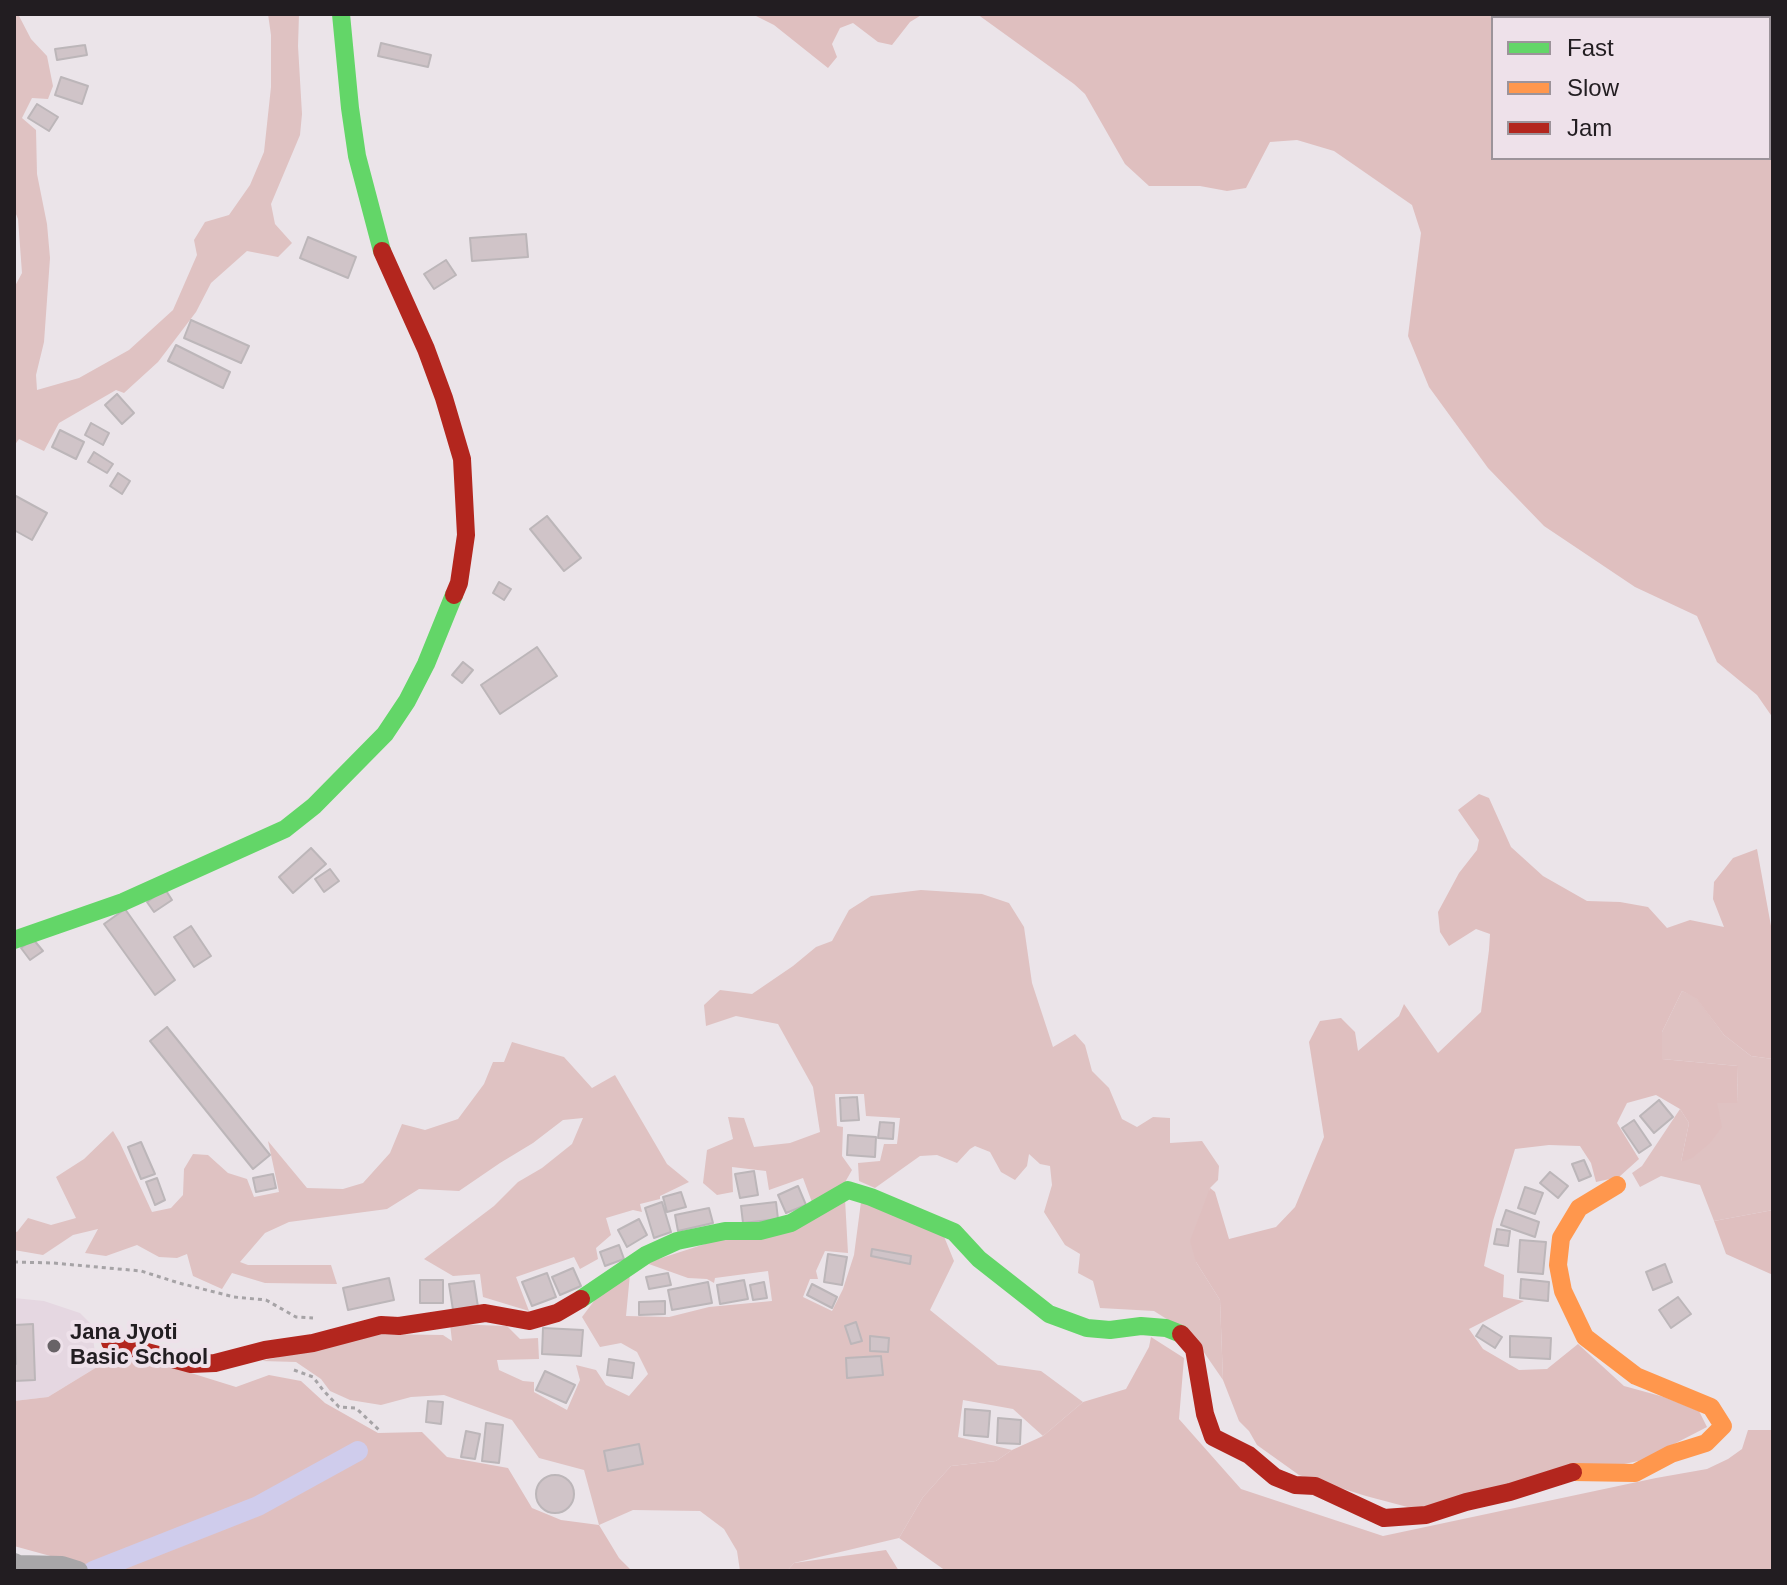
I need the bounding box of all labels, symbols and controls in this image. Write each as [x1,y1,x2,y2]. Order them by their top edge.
legend [1491,16,1771,160]
text: Fast [1567,34,1614,61]
text: Slow [1567,74,1619,101]
text: Jam [1567,114,1612,141]
place label: Jana Jyoti Basic School [70,1320,208,1372]
marker: Jana Jyoti Basic School [45,1337,63,1355]

